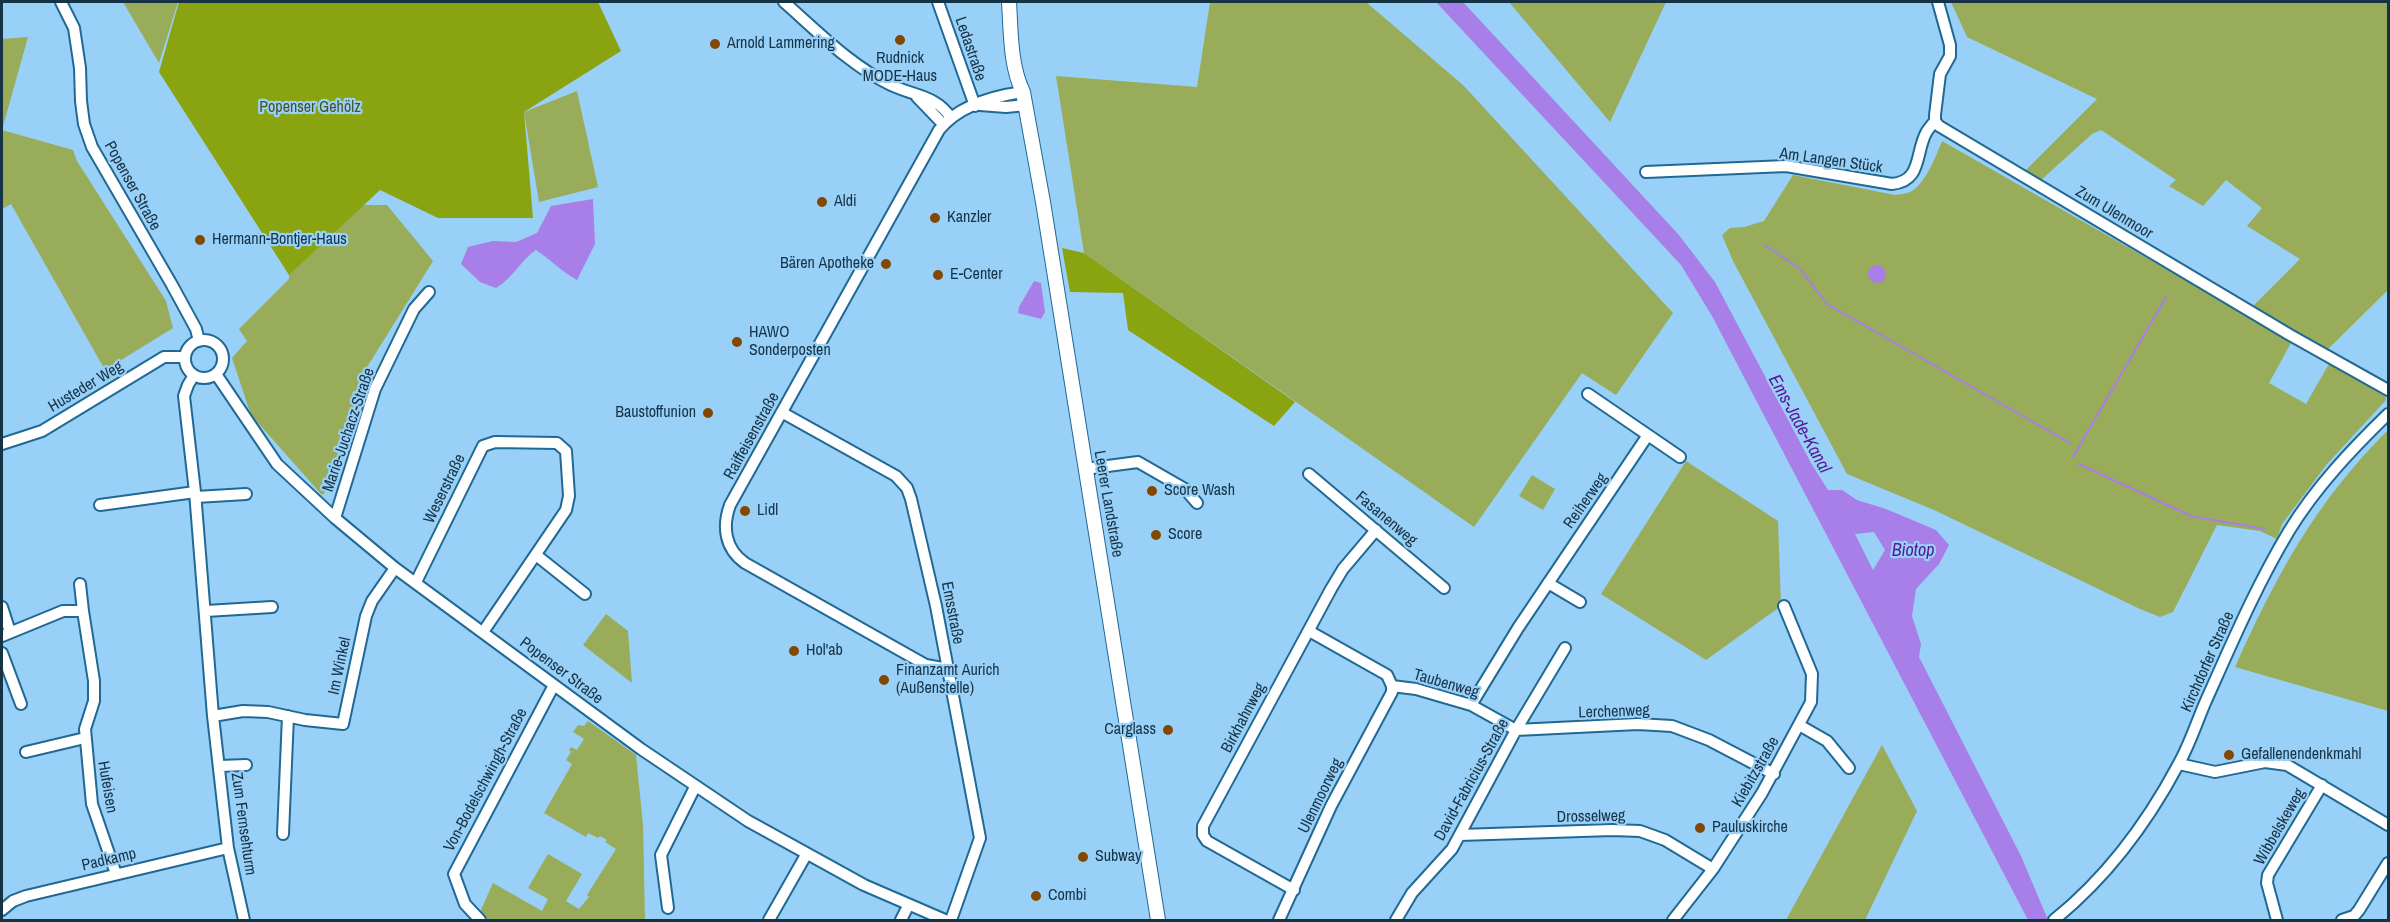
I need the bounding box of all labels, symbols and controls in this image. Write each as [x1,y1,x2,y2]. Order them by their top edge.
street label: Ledastraße [950,14,990,84]
marker: Rudnick MODE-Haus [893,33,907,47]
place label: Arnold Lammering [727,34,835,54]
marker: Arnold Lammering [708,37,722,51]
place label: Rudnick MODE-Haus [863,49,937,87]
park label: Popenser Gehölz [259,98,361,118]
street label: Popenser Straße [100,138,164,234]
street label: Am Langen Stück [1778,144,1884,178]
street label: Zum Ulenmoor [2072,182,2156,244]
place label: Aldi [834,192,857,212]
marker: Aldi [815,195,829,209]
place label: Kanzler [947,208,991,228]
marker: Kanzler [928,211,942,225]
place label: Hermann-Bontjer-Haus [212,230,347,250]
marker: Hermann-Bontjer-Haus [193,233,207,247]
place label: Bären Apotheke [780,254,874,274]
marker: Bären Apotheke [879,257,893,271]
place label: E-Center [950,265,1002,285]
marker: E-Center [931,268,945,282]
place label: HAWO Sonderposten [749,323,831,361]
marker: HAWO Sonderposten [730,335,744,349]
street label: Husteder Weg [45,357,127,417]
street label: Marie-Juchacz-Straße [319,366,379,494]
water label: Ems-Jade-Kanal [1763,371,1835,477]
street label: Raiffeisenstraße [720,389,784,483]
place label: Baustoffunion [615,403,696,423]
marker: Baustoffunion [701,406,715,420]
street label: Leerer Landstraße [1089,449,1127,559]
street label: Weserstraße [420,451,470,527]
street label: Reiherweg [1560,470,1612,532]
place label: Score Wash [1164,481,1235,501]
marker: Score Wash [1145,484,1159,498]
street label: Fasanenweg [1351,488,1421,550]
place label: Lidl [757,501,778,521]
marker: Lidl [738,504,752,518]
place label: Score [1168,525,1202,545]
marker: Score [1149,528,1163,542]
water label: Biotop [1892,540,1934,562]
street label: Emsstraße [937,580,967,646]
street label: Kirchdorfer Straße [2177,609,2239,715]
street label: Popenser Straße [516,633,606,709]
street label: Im Winkel [325,635,355,697]
place label: Hol'ab [806,641,843,661]
marker: Hol'ab [787,644,801,658]
place label: Finanzamt Aurich (Außenstelle) [896,661,1000,699]
street label: Taubenweg [1411,665,1481,703]
marker: Finanzamt Aurich (Außenstelle) [877,673,891,687]
street label: Birkhahnweg [1218,680,1270,756]
street label: Lerchenweg [1578,701,1650,723]
street label: Von-Bodelschwingh-Straße [440,705,532,855]
street label: David-Fabricius-Straße [1431,716,1513,844]
place label: Carglass [1104,720,1156,740]
marker: Carglass [1161,723,1175,737]
street label: Kiebitzstraße [1728,733,1784,811]
place label: Gefallenendenkmahl [2241,745,2361,765]
marker: Gefallenendenkmahl [2222,748,2236,762]
street label: Ulenmoorweg [1295,755,1347,837]
street label: Hufeisen [93,759,121,815]
street label: Zum Fernsehturm [226,771,260,877]
street label: Wibbelskeweg [2250,785,2310,869]
street label: Drosselweg [1557,807,1625,827]
place label: Pauluskirche [1712,818,1788,838]
marker: Pauluskirche [1693,821,1707,835]
street label: Padkamp [80,844,138,876]
place label: Subway [1095,847,1142,867]
marker: Subway [1076,850,1090,864]
place label: Combi [1048,886,1087,906]
marker: Combi [1029,889,1043,903]

